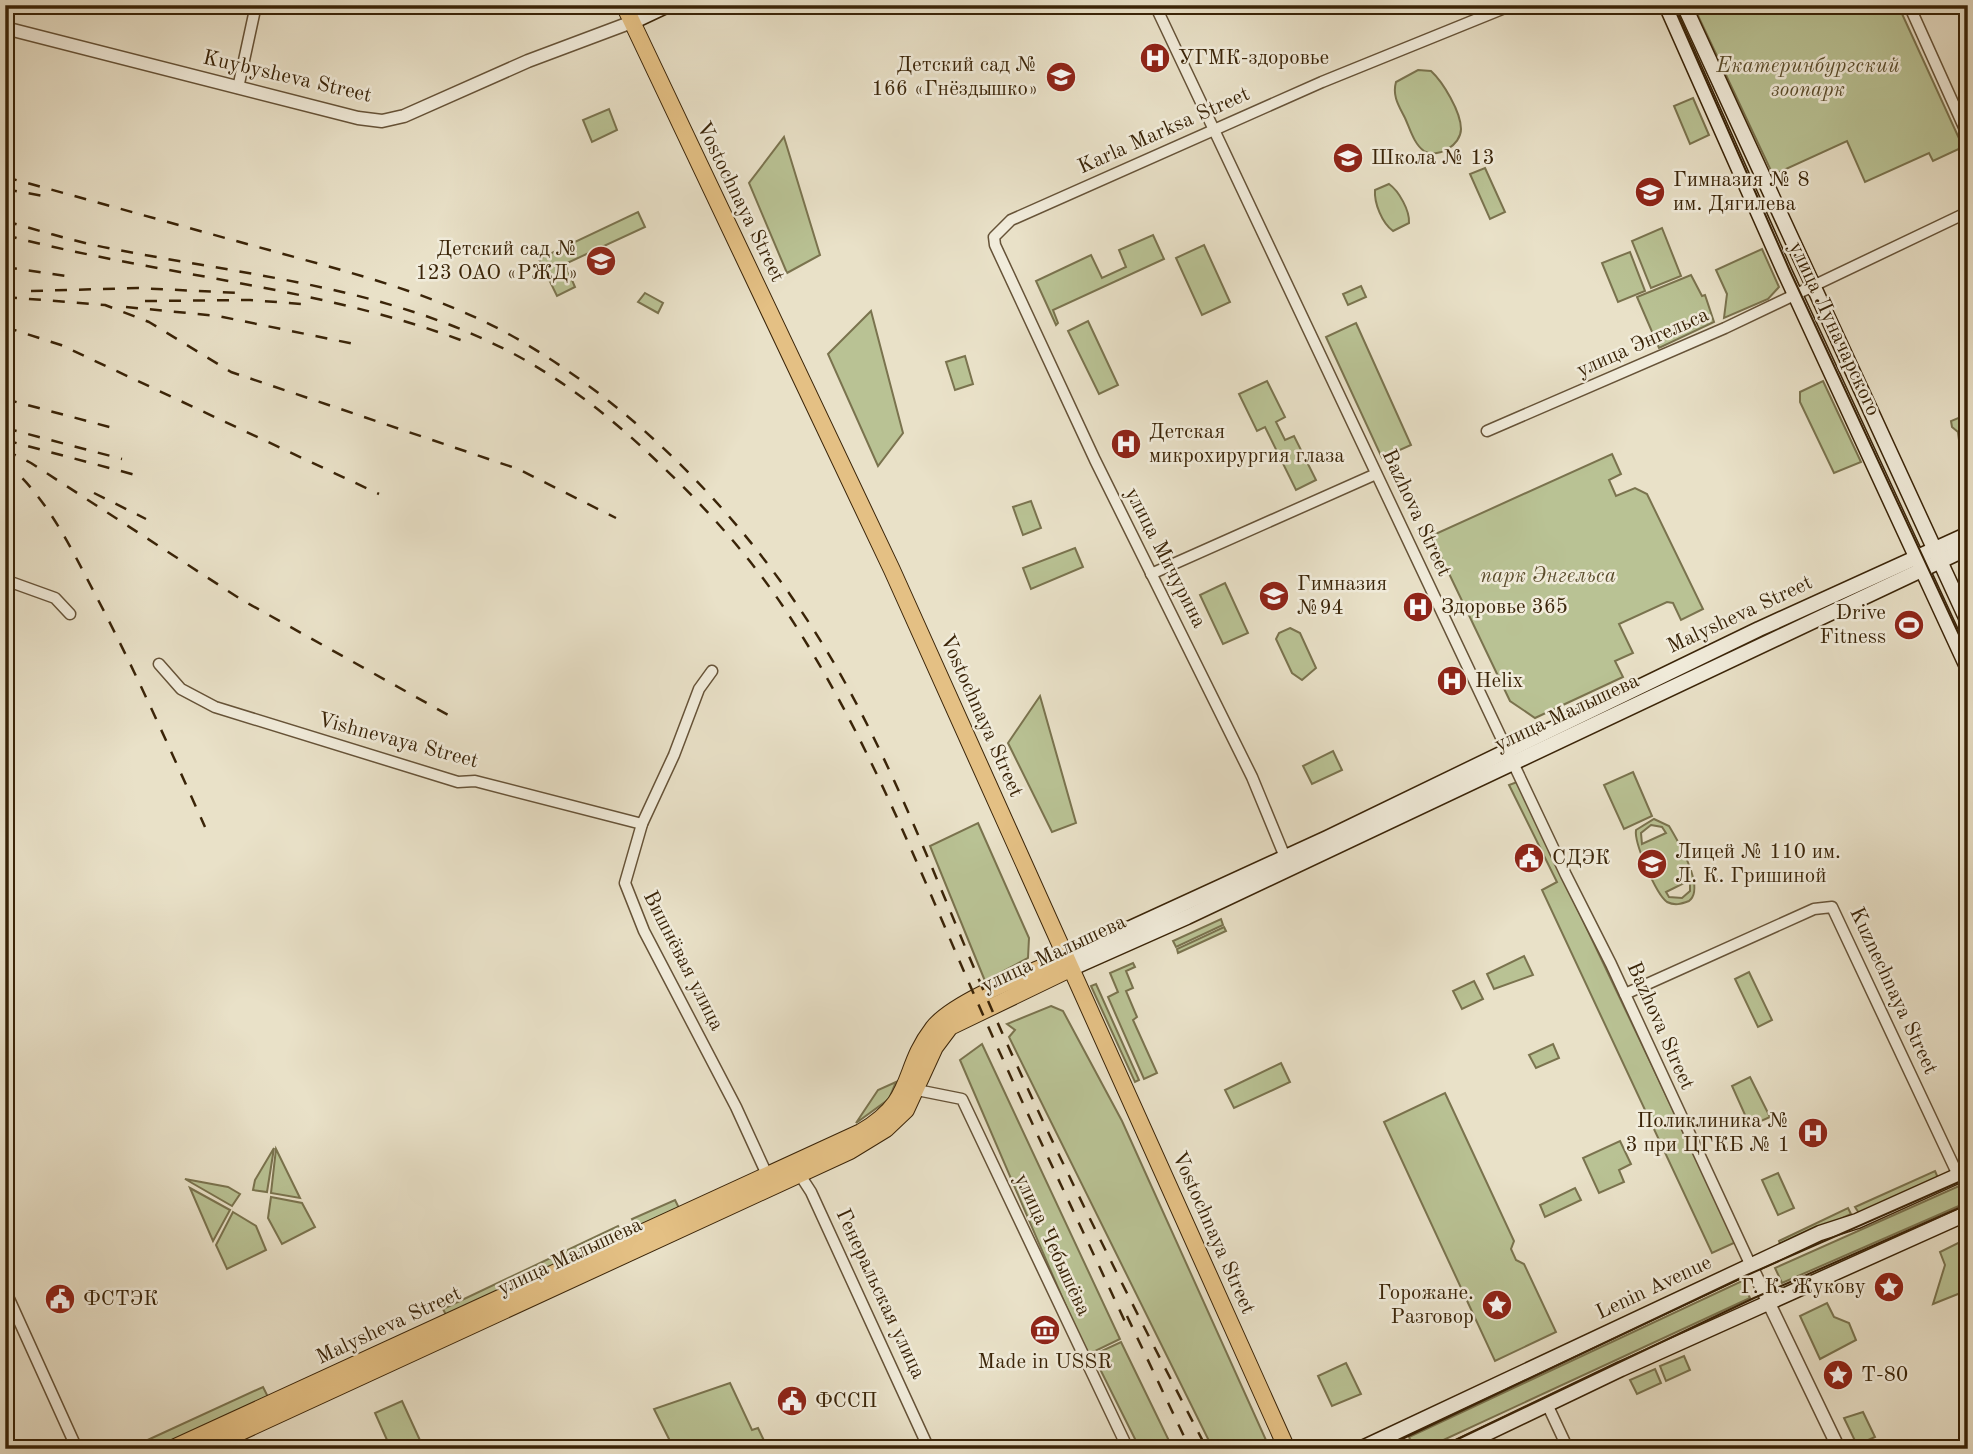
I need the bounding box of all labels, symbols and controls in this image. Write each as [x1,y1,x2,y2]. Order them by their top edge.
hospital icon: УГМК-здоровье [1138,41,1172,75]
street label: Kuybysheva Street [201,47,373,107]
place label: УГМК-здоровье [1178,48,1329,69]
place label: Детский сад № 166 «Гнёздышко» [871,55,1038,100]
park label: Екатеринбургский зоопарк [1715,56,1900,101]
school or university icon: Детский сад № 166 «Гнёздышко» [1044,60,1078,94]
street label: Karla Marksa Street [1075,84,1253,178]
street label: Vostochnaya Street [692,118,788,286]
school or university icon: Школа № 13 [1331,141,1365,175]
place label: Школа № 13 [1371,148,1495,169]
place label: Гимназия № 8 им. Дягилева [1673,170,1810,215]
school or university icon: Гимназия № 8 им. Дягилева [1633,175,1667,209]
place label: Детский сад № 123 ОАО «РЖД» [415,239,578,284]
street label: улица Луначарского [1784,239,1884,419]
school or university icon: Детский сад № 123 ОАО «РЖД» [584,244,618,278]
street label: улица Энгельса [1574,304,1712,382]
place label: Детская микрохирургия глаза [1149,422,1345,467]
hospital icon: Детская микрохирургия глаза [1109,427,1143,461]
street label: Bazhova Street [1377,446,1455,580]
street label: улица Мичурина [1121,485,1209,631]
park label: парк Энгельса [1480,566,1616,587]
street label: Malysheva Street [1664,572,1816,658]
place label: Гимназия №94 [1297,574,1387,619]
school or university icon: Гимназия №94 [1257,579,1291,613]
hospital icon: Здоровье 365 [1401,590,1435,624]
place label: Здоровье 365 [1441,597,1568,618]
place label: Drive Fitness [1820,603,1886,648]
sports icon: Drive Fitness [1892,608,1926,642]
street label: Vostochnaya Street [936,631,1026,801]
hospital icon: Helix [1435,664,1469,698]
street label: улица Малышева [1491,670,1643,756]
place label: Helix [1475,671,1524,692]
street label: Vishnevaya Street [315,709,481,773]
public building icon: СДЭК [1512,841,1546,875]
place label: Лицей № 110 им. Л. К. Гришиной [1675,842,1841,887]
school or university icon: Лицей № 110 им. Л. К. Гришиной [1635,847,1669,881]
place label: СДЭК [1552,848,1610,869]
street label: Вишнёвая улица [639,888,727,1034]
street label: Kuznechnaya Street [1845,904,1941,1078]
street label: улица Малышева [978,911,1130,997]
street label: Bazhova Street [1622,959,1698,1093]
place label: Поликлиника № 3 при ЦГКБ № 1 [1625,1111,1790,1156]
hospital icon: Поликлиника № 3 при ЦГКБ № 1 [1796,1116,1830,1150]
street label: Vostochnaya Street [1168,1148,1258,1318]
street label: улица Чебышёва [1010,1171,1094,1319]
street label: Генеральская улица [831,1206,929,1382]
street label: улица Малышева [494,1214,646,1300]
street label: Lenin Avenue [1593,1252,1715,1324]
place icon: Г. К. Жукову [1872,1270,1906,1304]
place label: Г. К. Жукову [1741,1277,1866,1298]
public building icon: ФСТЭК [43,1282,77,1316]
street label: Malysheva Street [313,1283,465,1369]
place label: Горожане. Разговор [1378,1283,1474,1328]
place icon: Горожане. Разговор [1480,1288,1514,1322]
place label: ФСТЭК [83,1289,158,1310]
museum icon: Made in USSR [1028,1313,1062,1347]
place label: Made in USSR [978,1352,1112,1373]
place icon: Т-80 [1821,1358,1855,1392]
place label: Т-80 [1861,1365,1908,1386]
public building icon: ФССП [775,1384,809,1418]
place label: ФССП [815,1391,877,1412]

